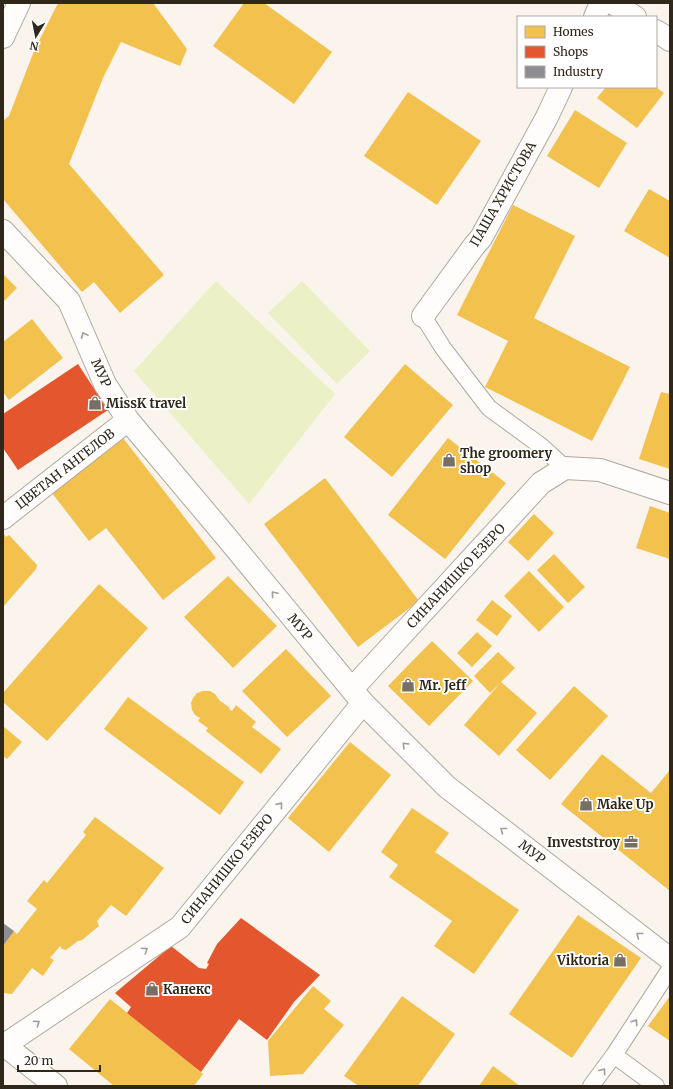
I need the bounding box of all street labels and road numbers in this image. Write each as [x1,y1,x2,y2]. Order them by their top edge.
street label: ПАША ХРИСТОВА [466,138,540,250]
street label: МУР [87,356,115,390]
street label: ЦВЕТАН АНГЕЛОВ [12,425,118,513]
street label: СИНАНИШКО ЕЗЕРО [403,520,509,632]
street label: МУР [284,610,316,644]
street label: СИНАНИШКО ЕЗЕРО [177,810,277,928]
street label: МУР [515,836,549,868]

